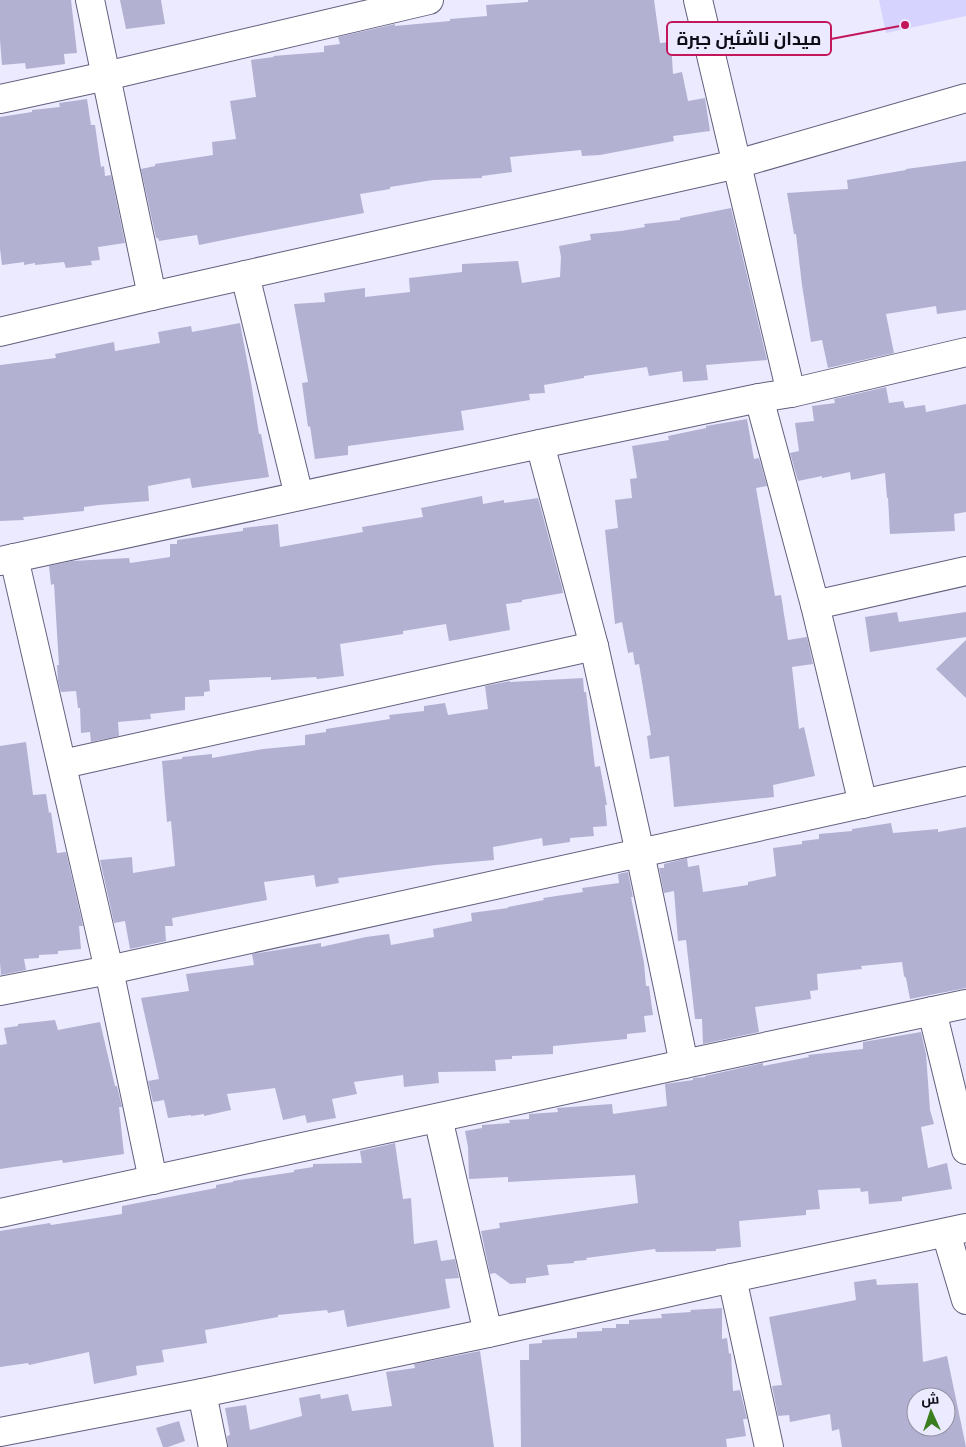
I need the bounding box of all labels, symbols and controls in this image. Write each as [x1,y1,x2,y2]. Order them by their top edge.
callout: ميدان ناشئين جبرة [667,22,831,55]
text: ميدان ناشئين جبرة [677,28,821,50]
north arrow [906,1387,956,1437]
text: ش [921,1391,940,1408]

